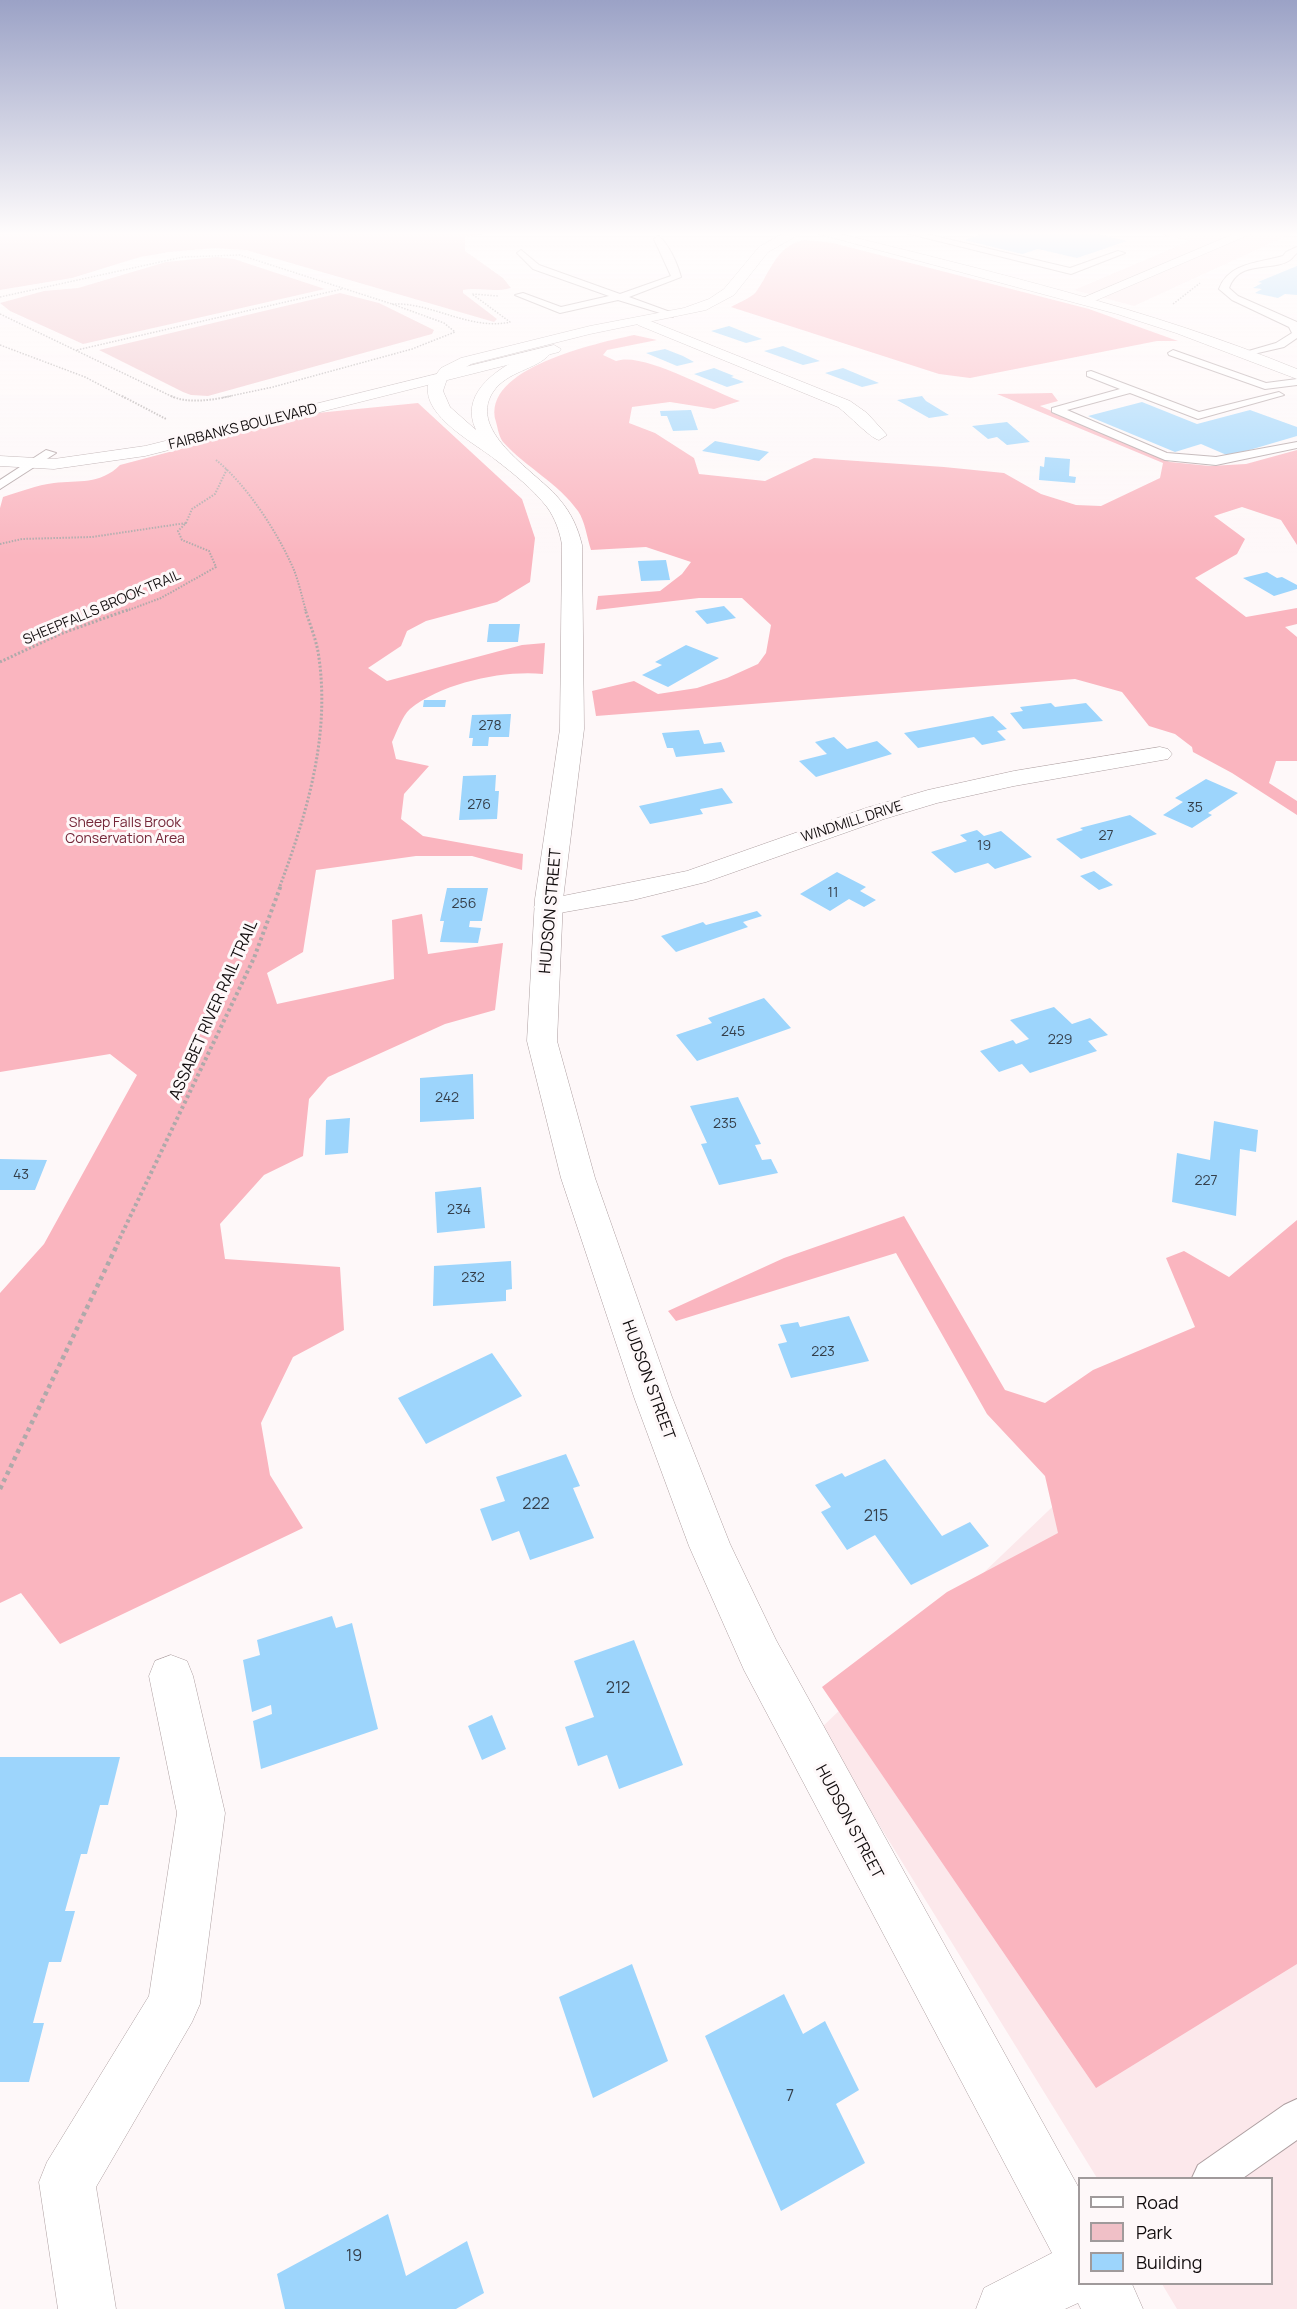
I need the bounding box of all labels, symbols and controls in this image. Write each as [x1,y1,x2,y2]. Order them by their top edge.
street label: FAIRBANKS BOULEVARD [167,400,319,454]
street label: SHEEPFALLS BROOK TRAIL [21,567,183,649]
house number: 278 [478,718,502,734]
house number: 276 [467,797,491,813]
street label: WINDMILL DRIVE [799,798,905,846]
house number: 35 [1187,800,1203,816]
park label: Sheep Falls Brook Conservation Area [65,815,185,848]
house number: 27 [1098,828,1114,844]
house number: 19 [977,838,991,854]
street label: HUDSON STREET [536,848,566,974]
house number: 11 [828,885,838,901]
house number: 256 [452,896,476,912]
street label: ASSABET RIVER RAIL TRAIL [166,917,262,1103]
house number: 245 [721,1024,745,1040]
house number: 229 [1048,1032,1072,1048]
house number: 242 [435,1090,459,1106]
house number: 235 [713,1116,737,1132]
house number: 43 [13,1167,29,1183]
house number: 227 [1195,1173,1217,1189]
house number: 234 [447,1202,471,1218]
house number: 232 [461,1270,485,1286]
street label: HUDSON STREET [617,1318,679,1442]
house number: 223 [811,1344,835,1360]
house number: 222 [522,1495,550,1515]
house number: 215 [864,1507,888,1527]
house number: 212 [606,1679,630,1699]
street label: HUDSON STREET [811,1762,887,1882]
house number: 7 [786,2087,794,2107]
legend [1078,2177,1273,2285]
text: Road [1136,2190,1179,2214]
text: Park [1136,2220,1172,2244]
house number: 19 [346,2247,362,2267]
text: Building [1136,2250,1202,2274]

